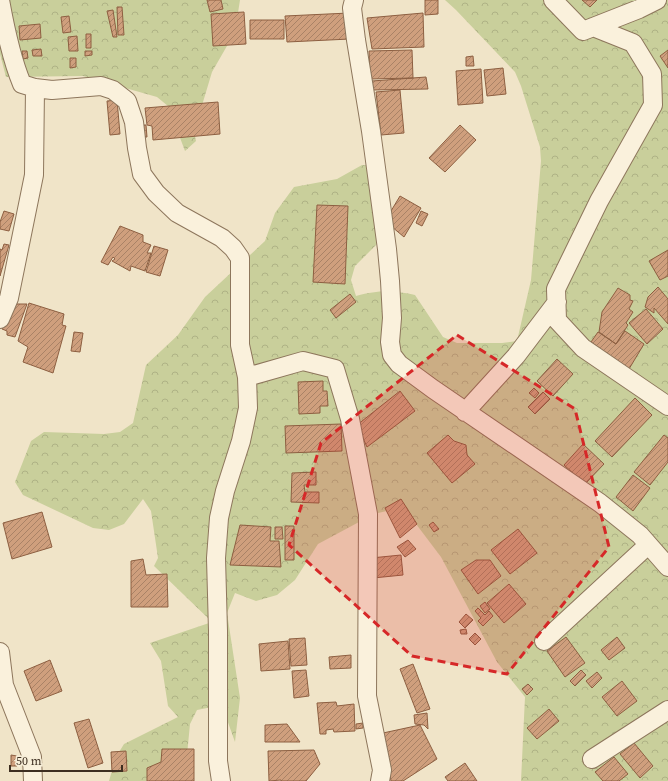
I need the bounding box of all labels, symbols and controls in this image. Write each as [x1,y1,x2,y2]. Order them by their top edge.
scale bar [10,747,122,773]
text: 50 m [16,753,42,769]

